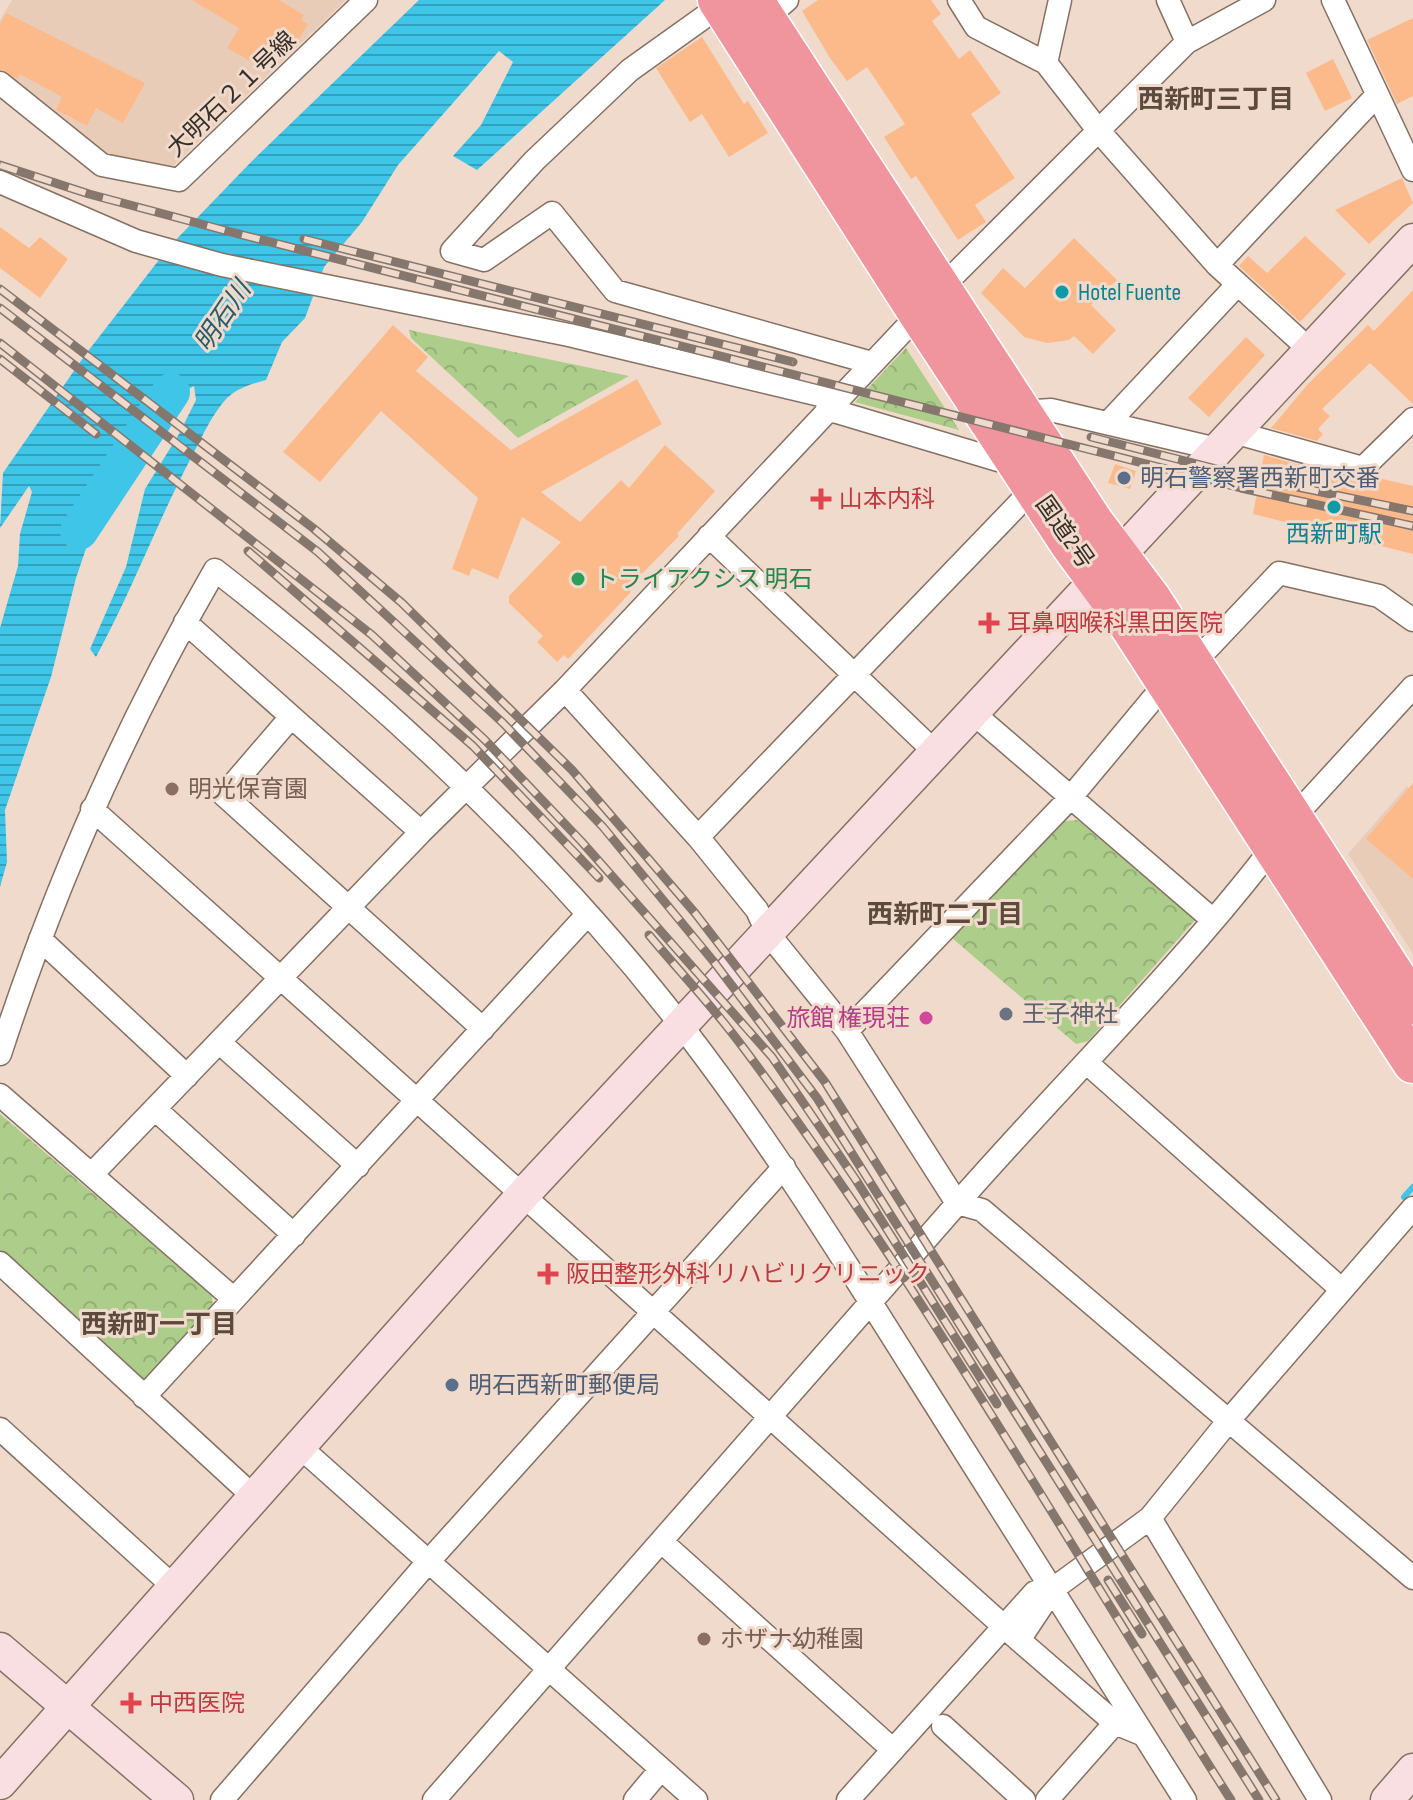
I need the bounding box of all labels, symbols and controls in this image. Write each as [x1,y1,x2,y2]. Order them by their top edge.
street label: 大明石２１号線 [161,26,302,163]
district label: 西新町三丁目 [1138,85,1294,116]
water label: 明石川 [189,273,260,358]
place label: Hotel Fuente [1078,278,1181,307]
marker: Hotel Fuente [1053,283,1071,301]
place label: 明石警察署西新町交番 [1140,464,1380,493]
marker: 明石警察署西新町交番 [1115,469,1133,487]
place label: 山本内科 [839,485,935,514]
marker: 山本内科 [810,488,832,510]
street label: 国道2号 [1029,490,1100,574]
marker: 西新町駅 [1325,498,1343,516]
place label: 西新町駅 [1286,520,1382,549]
place label: トライアクシス 明石 [594,565,813,594]
marker: トライアクシス 明石 [569,570,587,588]
place label: 耳鼻咽喉科黒田医院 [1007,609,1223,638]
marker: 耳鼻咽喉科黒田医院 [978,612,1000,634]
place label: 明光保育園 [188,775,308,804]
marker: 明光保育園 [163,780,181,798]
district label: 西新町二丁目 [867,900,1023,931]
place label: 王子神社 [1022,1000,1118,1029]
place label: 旅館 権現荘 [786,1004,910,1033]
marker: 王子神社 [997,1005,1015,1023]
marker: 旅館 権現荘 [917,1009,935,1027]
place label: 阪田整形外科 リハビリクリニック [566,1260,930,1289]
marker: 阪田整形外科 リハビリクリニック [537,1263,559,1285]
district label: 西新町一丁目 [81,1310,237,1341]
place label: 明石西新町郵便局 [468,1371,660,1400]
marker: 明石西新町郵便局 [443,1376,461,1394]
place label: ホザナ幼稚園 [720,1625,864,1654]
marker: ホザナ幼稚園 [695,1630,713,1648]
place label: 中西医院 [149,1689,245,1718]
marker: 中西医院 [120,1692,142,1714]

